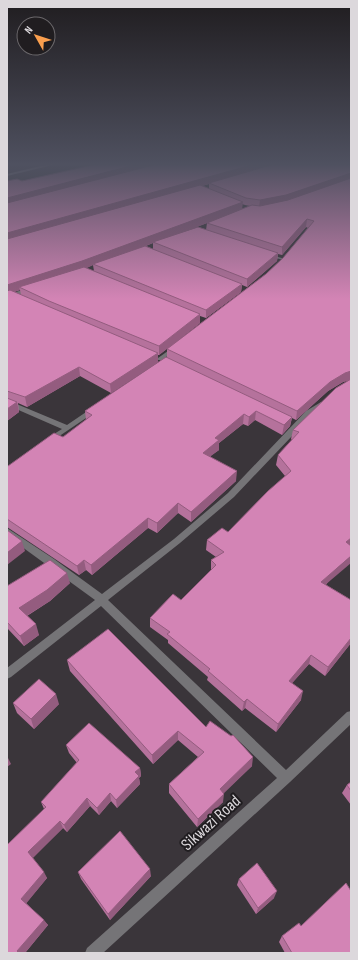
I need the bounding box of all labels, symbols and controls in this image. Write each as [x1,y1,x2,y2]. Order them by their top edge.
north arrow [16,16,56,56]
text: N [22,24,36,36]
street label: Sikwazi Road [177,791,245,855]

